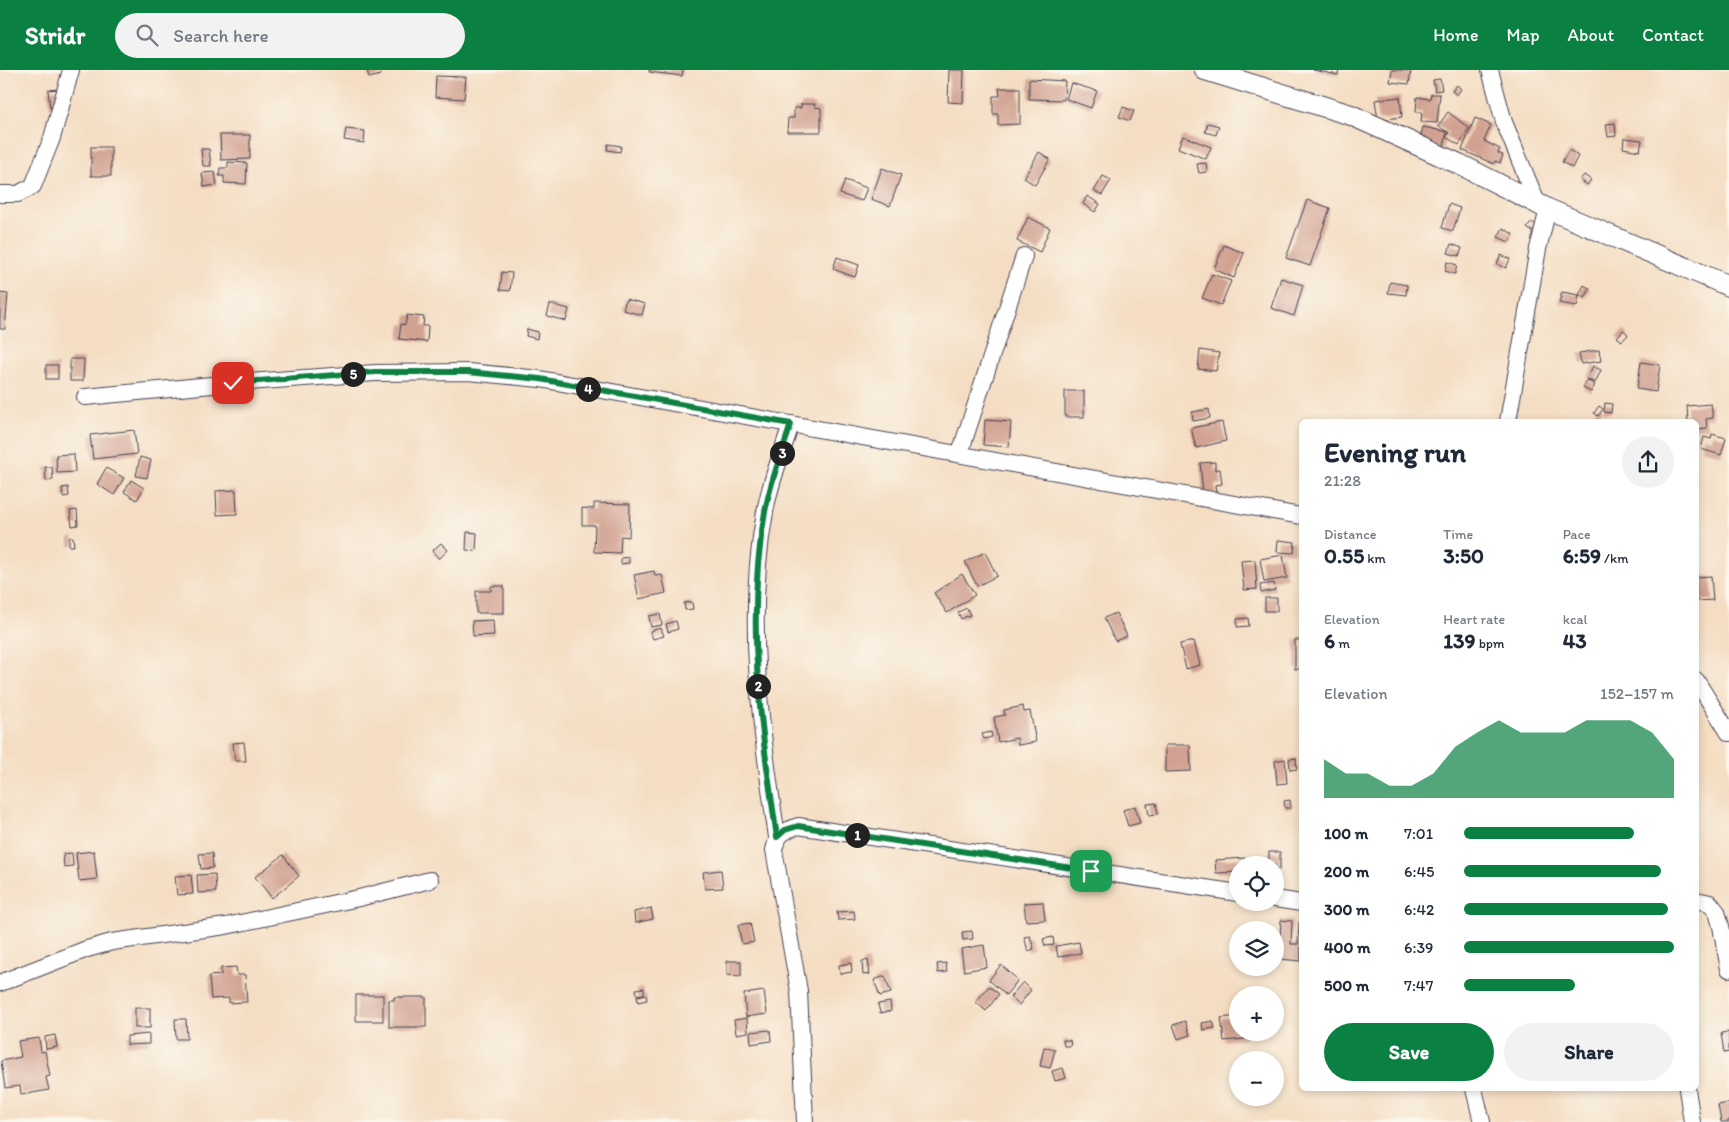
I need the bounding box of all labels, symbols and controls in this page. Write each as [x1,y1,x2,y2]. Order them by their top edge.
search box [115,13,465,58]
text: Stridr [25,21,85,50]
icon: search [133,21,161,49]
text: Search here [173,24,269,47]
text: Home [1433,24,1479,46]
text: Map [1507,24,1540,46]
text: About [1568,24,1614,46]
text: Contact [1642,24,1704,46]
pin [212,362,254,404]
pin: 5 [340,362,366,386]
text: 5 [350,366,357,383]
icon: check [219,369,247,397]
pin: 4 [576,376,600,402]
text: 4 [584,381,593,398]
text: Evening run [1324,435,1466,469]
button: share [1622,436,1674,488]
pin: 3 [770,440,794,466]
text: 3 [779,445,786,462]
text: 21:28 [1324,471,1361,490]
text: Distance [1324,526,1376,543]
text: Time [1443,526,1473,543]
text: Pace [1563,526,1591,543]
text: 0.55 [1324,543,1364,568]
text: 3:50 [1443,543,1484,568]
text: 6:59 [1563,543,1601,568]
text: km [1364,550,1386,567]
text: /km [1601,550,1628,567]
text: Elevation [1324,611,1380,628]
text: Heart rate [1443,611,1505,628]
text: kcal [1563,611,1588,628]
text: 6 [1324,628,1335,653]
text: 139 [1443,628,1476,653]
text: 43 [1563,628,1587,653]
text: m [1335,635,1350,652]
text: bpm [1476,635,1505,652]
pin: 2 [746,674,770,698]
text: 2 [755,678,762,695]
text: Elevation [1324,684,1388,703]
text: 152–157 m [1600,684,1674,703]
pin: 1 [844,822,870,848]
text: 100 m [1324,824,1368,843]
text: 7:01 [1404,824,1433,843]
text: 1 [854,827,861,844]
pin [1070,850,1112,892]
map controls [1229,856,1284,1106]
button: locate [1229,856,1284,911]
icon: arrive [1077,857,1105,885]
text: 200 m [1324,862,1369,881]
text: 6:45 [1404,862,1434,881]
text: 300 m [1324,900,1370,919]
text: 6:42 [1404,900,1434,919]
button: layers [1229,921,1284,976]
text: 400 m [1324,938,1370,957]
text: 6:39 [1404,938,1433,957]
text: 500 m [1324,976,1369,995]
text: 7:47 [1404,976,1433,995]
button: + [1229,986,1284,1041]
button: Save [1324,1023,1494,1081]
button: Share [1504,1023,1674,1081]
button: − [1229,1051,1284,1106]

